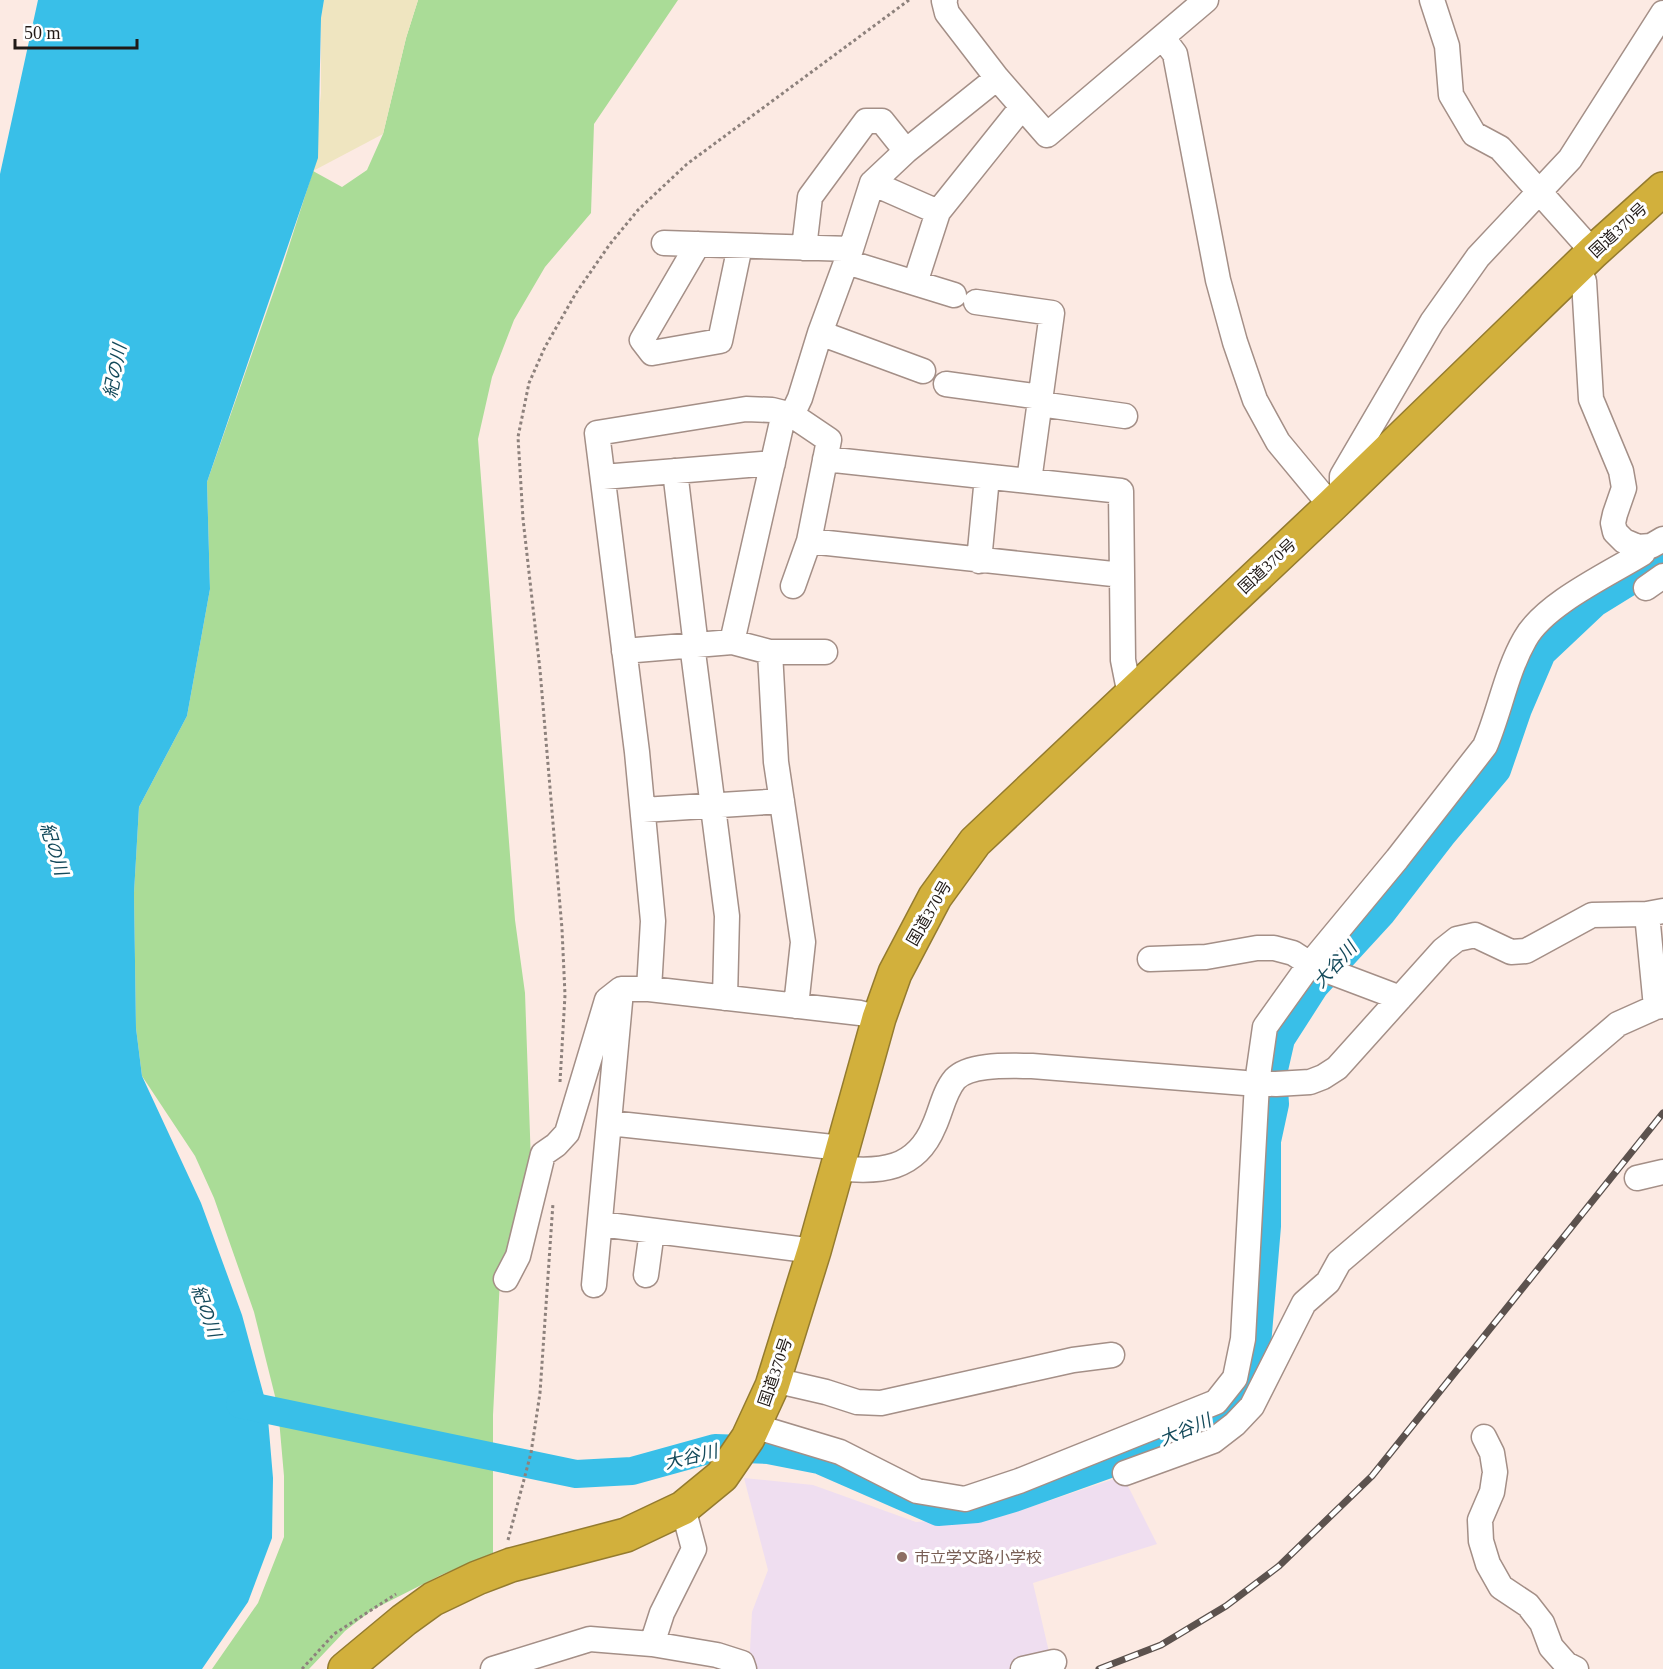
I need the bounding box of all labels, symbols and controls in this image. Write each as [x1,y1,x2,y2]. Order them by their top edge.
scale bar [15,12,136,50]
text: 50 m [24,23,61,43]
street label: 国道370号 [1586,199,1650,261]
water label: 紀の川 [100,341,130,399]
street label: 国道370号 [1235,535,1299,597]
water label: 紀の川 [37,820,72,880]
street label: 国道370号 [904,878,954,948]
water label: 大谷川 [1310,937,1362,992]
water label: 紀の川 [187,1282,225,1342]
street label: 国道370号 [755,1335,795,1409]
water label: 大谷川 [1156,1409,1216,1450]
water label: 大谷川 [662,1441,722,1473]
place label: 市立学文路小学校 [914,1549,1042,1566]
marker: 市立学文路小学校 [895,1550,909,1564]

